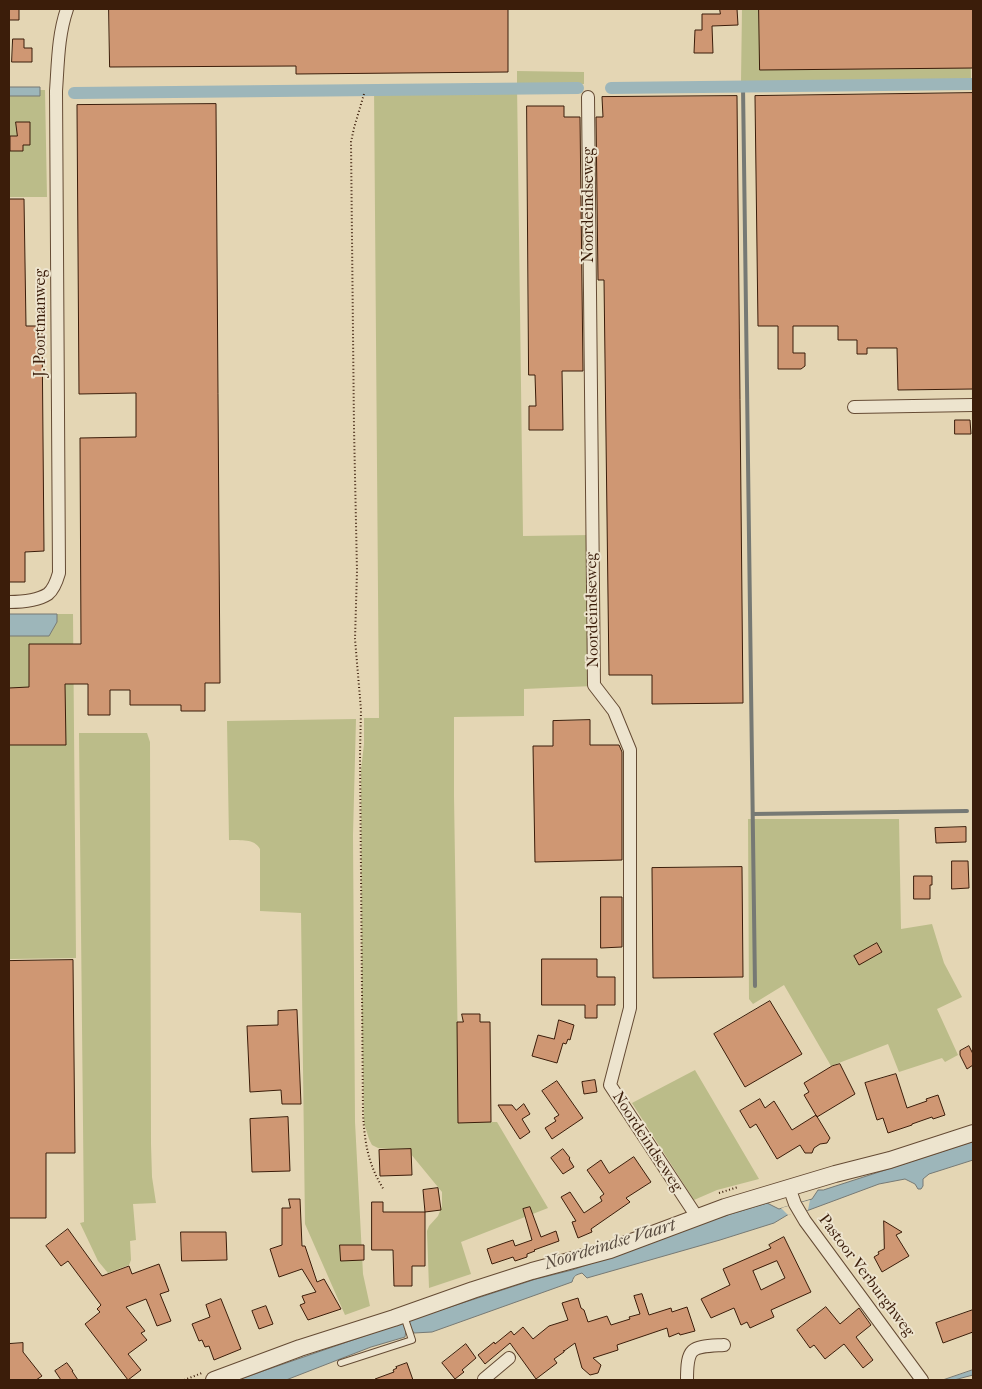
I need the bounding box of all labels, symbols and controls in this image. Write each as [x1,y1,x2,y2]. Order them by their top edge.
street label: Noordeindseweg [579,147,599,263]
street label: J. Poortmanweg [31,269,51,377]
street label: Noordeindseweg [582,552,604,668]
street label: Noordeindseweg [607,1088,687,1196]
street label: Pastoor Verburghweg [814,1211,918,1341]
water label: Noordeindse Vaart [542,1215,678,1275]

